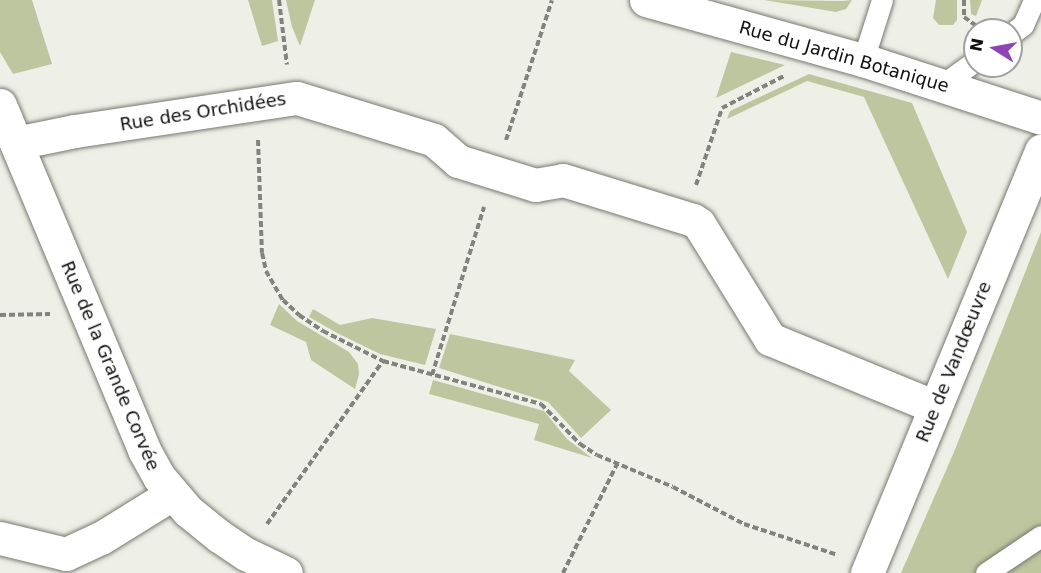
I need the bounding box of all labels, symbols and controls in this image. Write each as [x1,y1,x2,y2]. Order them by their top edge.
street label: Rue du Jardin Botanique [737,17,951,97]
north arrow [963,18,1023,78]
text: N [966,36,987,53]
street label: Rue des Orchidées [118,88,288,136]
street label: Rue de la Grande Corvée [56,258,164,474]
street label: Rue de Vandœuvre [912,278,996,446]

